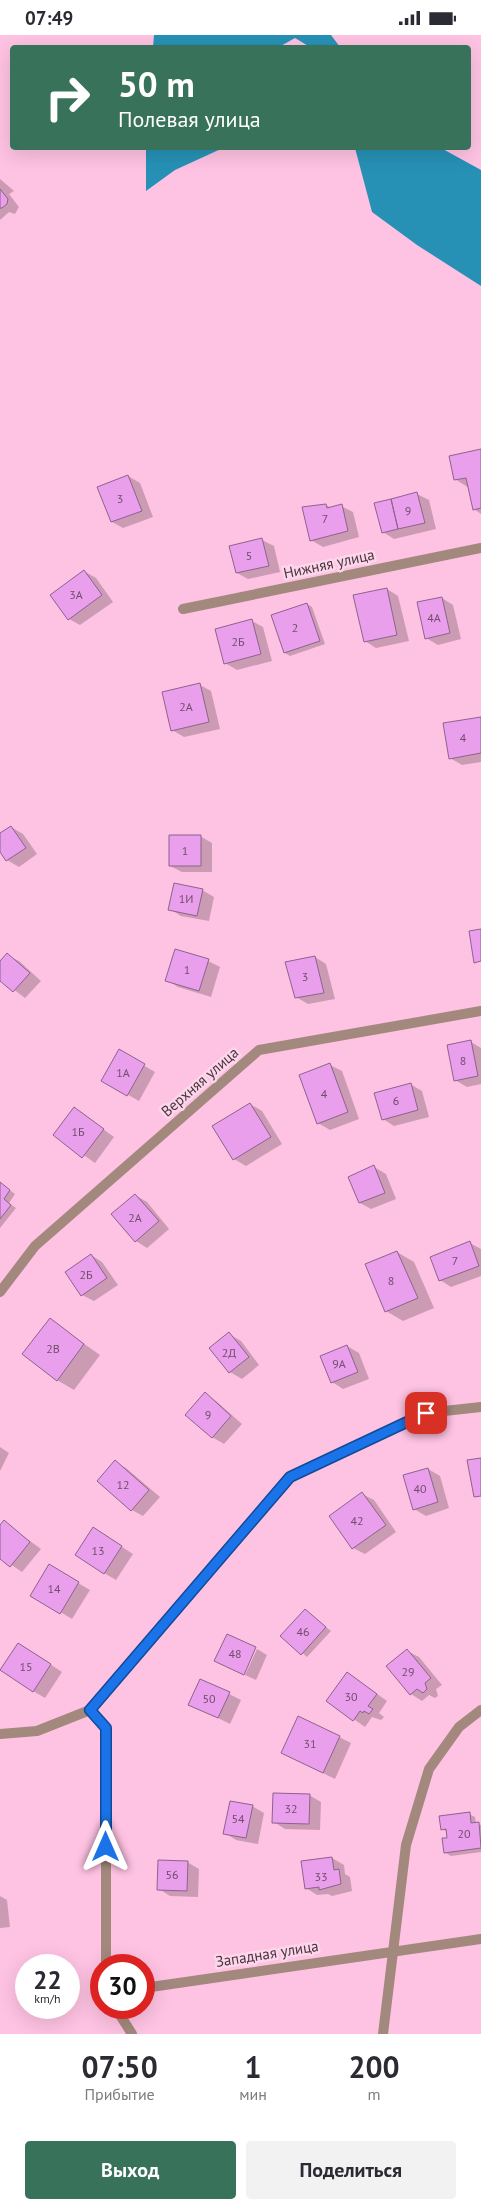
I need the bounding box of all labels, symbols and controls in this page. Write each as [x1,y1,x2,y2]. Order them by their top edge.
text: 07:49 [25,6,73,30]
text: 50 m [118,61,195,107]
icon: right [35,65,100,130]
text: Полевая улица [118,105,261,133]
house number: 3 [117,491,123,506]
house number: 9 [405,503,411,518]
house number: 7 [322,511,328,526]
street label: Нижняя улица [282,545,376,582]
house number: 5 [246,548,252,563]
house number: 3А [69,587,83,602]
house number: 4А [427,610,441,625]
house number: 2 [292,620,298,635]
house number: 2Б [231,634,245,649]
house number: 2А [179,699,193,714]
house number: 4 [460,730,467,745]
house number: 1 [182,843,188,858]
house number: 1И [179,891,193,906]
house number: 1 [184,962,190,977]
house number: 3 [302,969,308,984]
street label: Верхняя улица [157,1043,242,1120]
house number: 8 [460,1053,466,1068]
house number: 1А [116,1065,130,1080]
house number: 4 [321,1086,328,1101]
house number: 6 [393,1093,399,1108]
house number: 1Б [71,1124,85,1139]
house number: 2А [128,1210,142,1225]
house number: 7 [452,1253,458,1268]
house number: 2Б [79,1267,93,1282]
house number: 8 [388,1273,394,1288]
house number: 2В [46,1341,60,1356]
house number: 2Д [222,1345,236,1360]
house number: 9А [332,1356,346,1371]
pin [405,1392,447,1434]
icon: arrive [412,1399,440,1427]
house number: 9 [205,1407,211,1422]
house number: 12 [116,1477,130,1492]
house number: 40 [413,1481,427,1496]
house number: 42 [350,1513,364,1528]
house number: 13 [91,1543,105,1558]
house number: 14 [47,1581,61,1596]
house number: 46 [296,1624,310,1639]
house number: 48 [228,1646,242,1661]
house number: 15 [19,1659,33,1674]
house number: 29 [401,1664,415,1679]
house number: 30 [344,1689,358,1704]
house number: 50 [202,1691,216,1706]
house number: 31 [303,1736,317,1751]
house number: 32 [284,1801,298,1816]
house number: 54 [231,1811,245,1826]
position arrow [79,1820,131,1872]
house number: 20 [457,1826,471,1841]
house number: 56 [165,1867,179,1882]
house number: 33 [314,1869,328,1884]
street label: Западная улица [214,1936,320,1971]
speed limit sign: 30 [90,1954,155,2019]
text: 22 [33,1964,62,1996]
text: km/h [34,1991,61,2006]
text: 07:50 [82,2047,158,2086]
text: 1 [245,2047,262,2086]
text: 200 [348,2047,399,2086]
text: Прибытие [84,2084,155,2104]
text: мин [239,2084,267,2104]
text: m [367,2084,380,2104]
button: Выход [25,2141,236,2199]
button: Поделиться [246,2141,456,2199]

